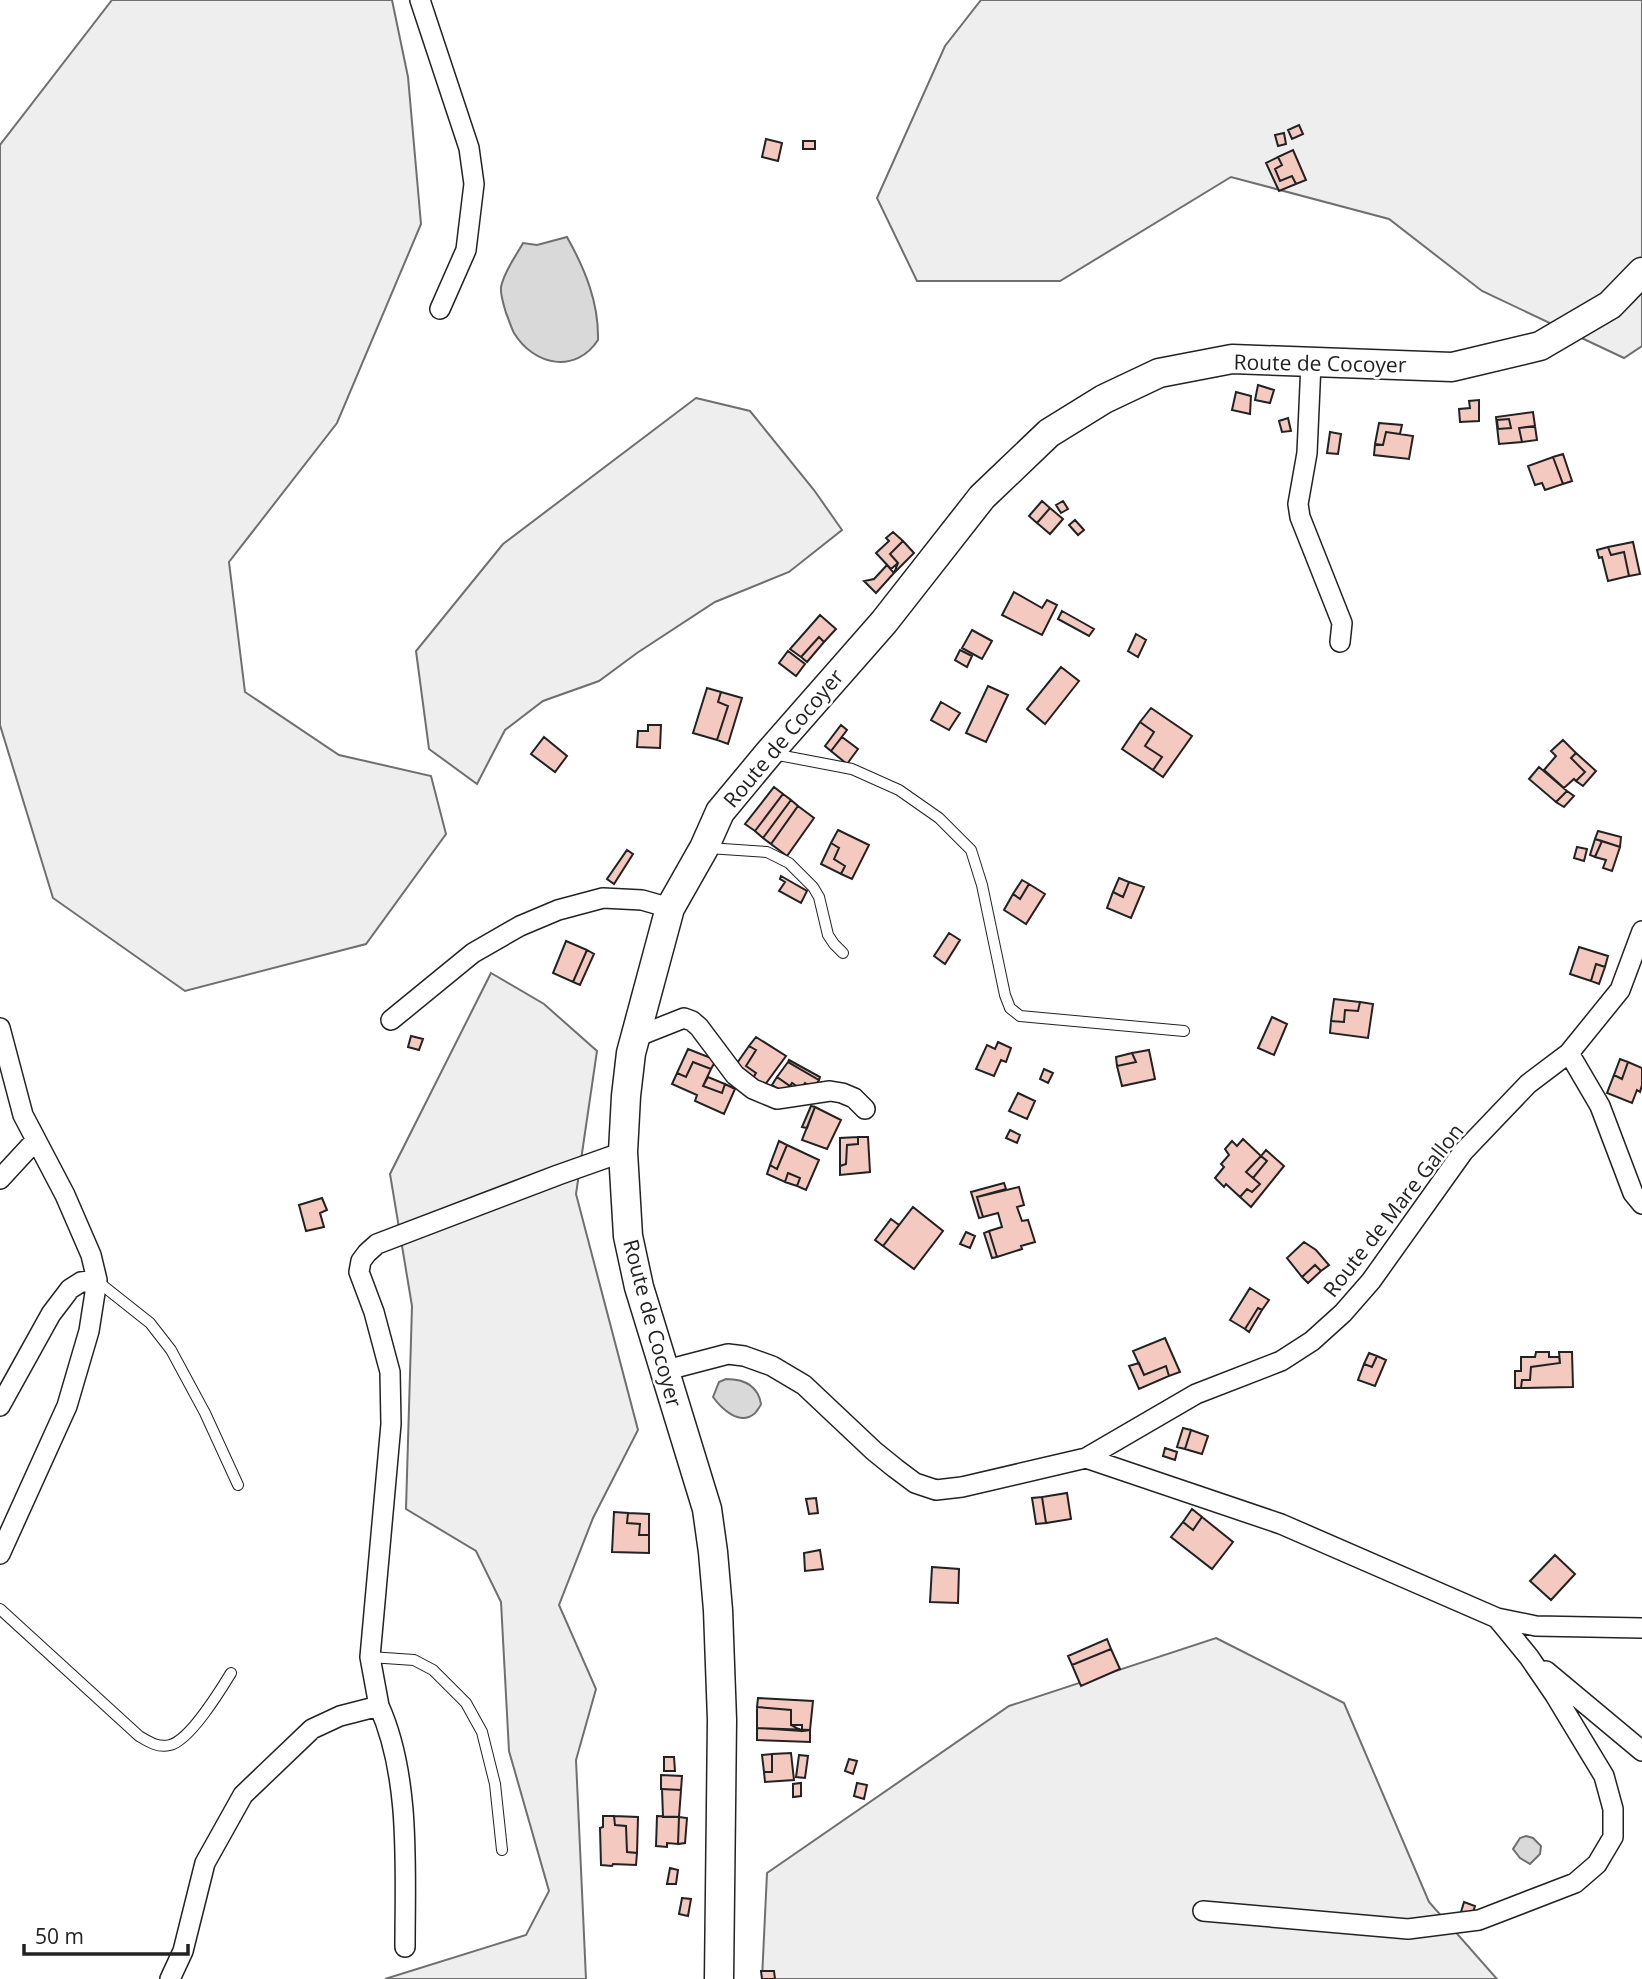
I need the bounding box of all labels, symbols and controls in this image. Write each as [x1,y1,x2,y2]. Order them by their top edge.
street label: Route de Cocoyer [1233,347,1407,379]
street label: Route de Cocoyer [717,663,850,813]
street label: Route de Mare Gallon [1316,1118,1470,1302]
street label: Route de Cocoyer [617,1236,689,1410]
scale bar [24,1912,189,1956]
text: 50 m [35,1922,84,1950]

